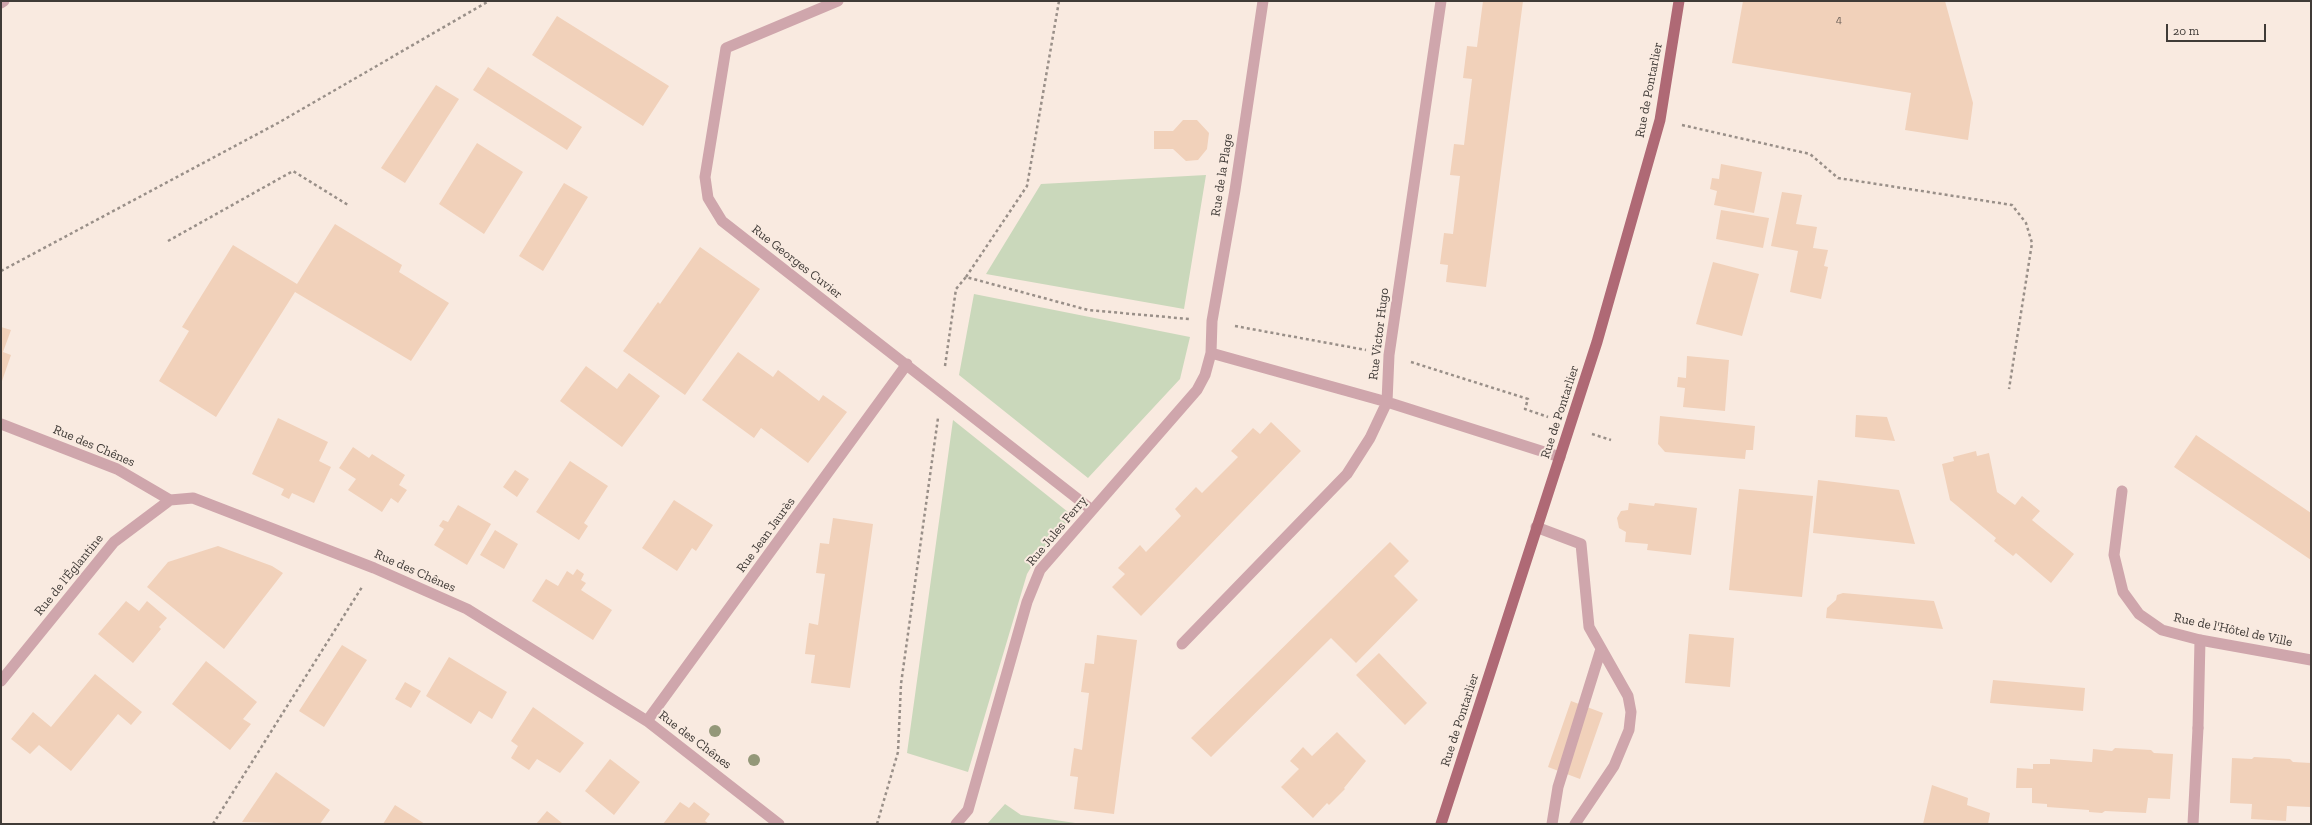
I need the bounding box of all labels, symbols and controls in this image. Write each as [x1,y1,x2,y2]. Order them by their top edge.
house number: 4 [1836,13,1842,27]
scale bar [2168,16,2268,42]
text: 20 m [2173,24,2199,38]
street label: Rue de Pontarlier [1632,41,1666,139]
street label: Rue de la Plage [1208,132,1236,218]
street label: Rue Georges Cuvier [749,222,845,302]
street label: Rue Victor Hugo [1366,287,1392,381]
street label: Rue de Pontarlier [1538,363,1582,461]
street label: Rue des Chênes [51,422,137,470]
street label: Rue Jules Ferry [1023,493,1091,569]
street label: Rue Jean Jaurès [733,494,799,576]
street label: Rue de l'Églantine [31,531,107,619]
street label: Rue des Chênes [372,546,458,596]
street label: Rue de l'Hôtel de Ville [2172,610,2294,650]
street label: Rue de Pontarlier [1438,671,1482,769]
street label: Rue des Chênes [655,707,735,773]

